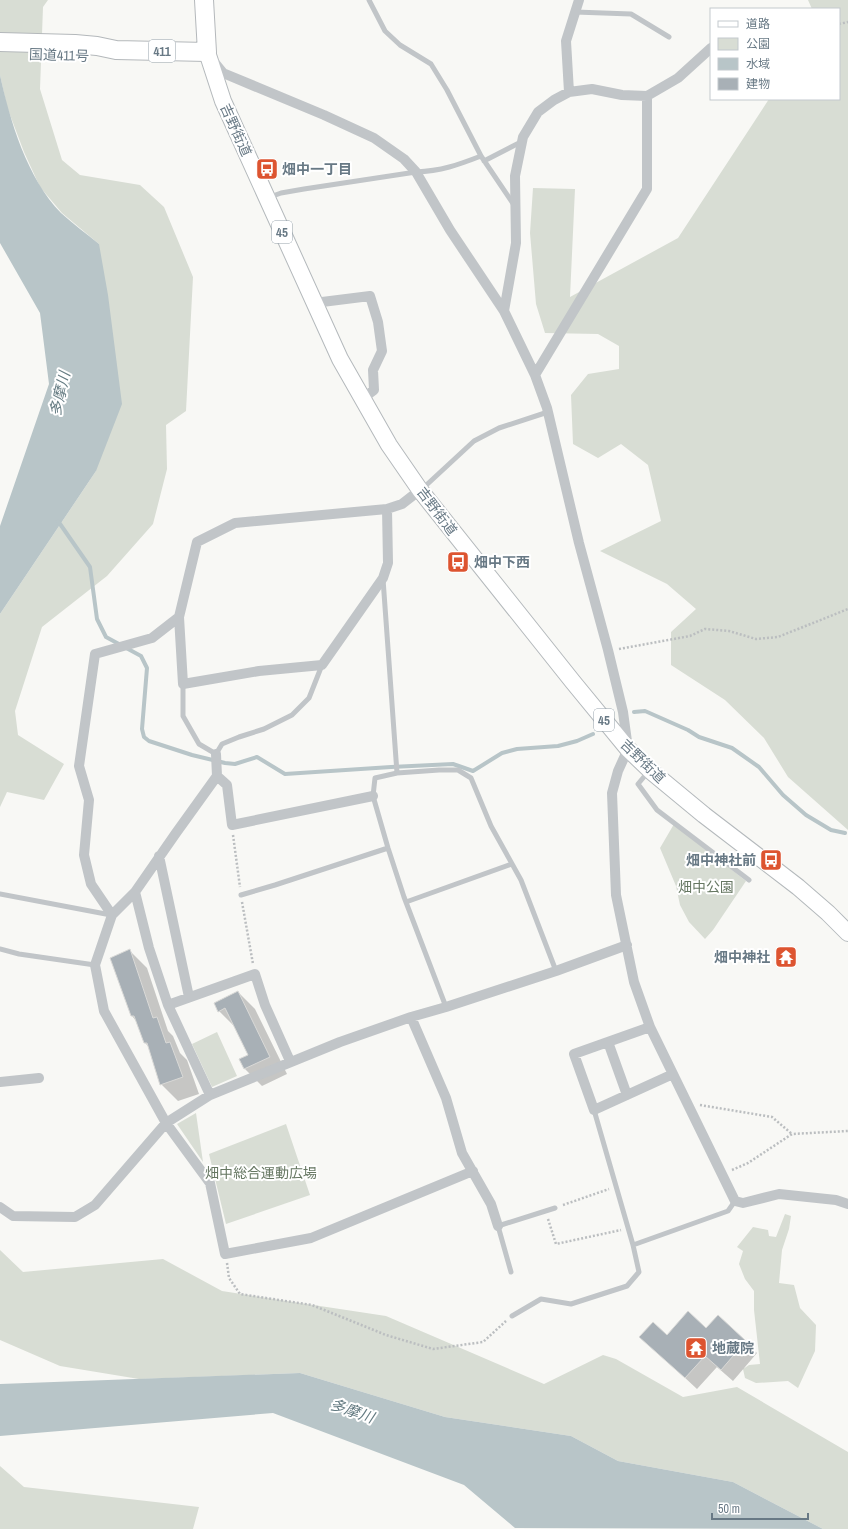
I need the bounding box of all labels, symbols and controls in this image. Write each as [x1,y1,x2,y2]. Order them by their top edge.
legend [710,8,840,100]
text: 道路 [746,16,770,32]
text: 公園 [746,36,770,52]
road number: 411 [149,40,175,62]
street label: 国道411号 [29,45,89,65]
text: 水域 [746,56,770,72]
text: 建物 [746,76,770,92]
street label: 吉野街道 [216,101,256,159]
bus stop icon: 畑中一丁目 [254,156,280,182]
place label: 畑中一丁目 [282,160,352,178]
road number: 45 [272,221,292,243]
water label: 多摩川 [44,368,75,418]
street label: 吉野街道 [413,483,461,539]
bus stop icon: 畑中下西 [445,549,471,575]
place label: 畑中下西 [474,553,530,571]
road number: 45 [594,709,614,731]
street label: 吉野街道 [617,735,669,787]
bus stop icon: 畑中神社前 [758,847,784,873]
place label: 畑中神社前 [686,851,756,869]
park label: 畑中公園 [678,878,734,896]
temple icon: 畑中神社 [773,944,799,970]
place label: 畑中神社 [714,948,770,966]
park label: 畑中総合運動広場 [205,1164,317,1182]
temple icon: 地蔵院 [683,1335,709,1361]
place label: 地蔵院 [712,1339,754,1357]
water label: 多摩川 [327,1393,379,1428]
scale bar [712,1495,808,1521]
text: 50 m [718,1501,740,1517]

